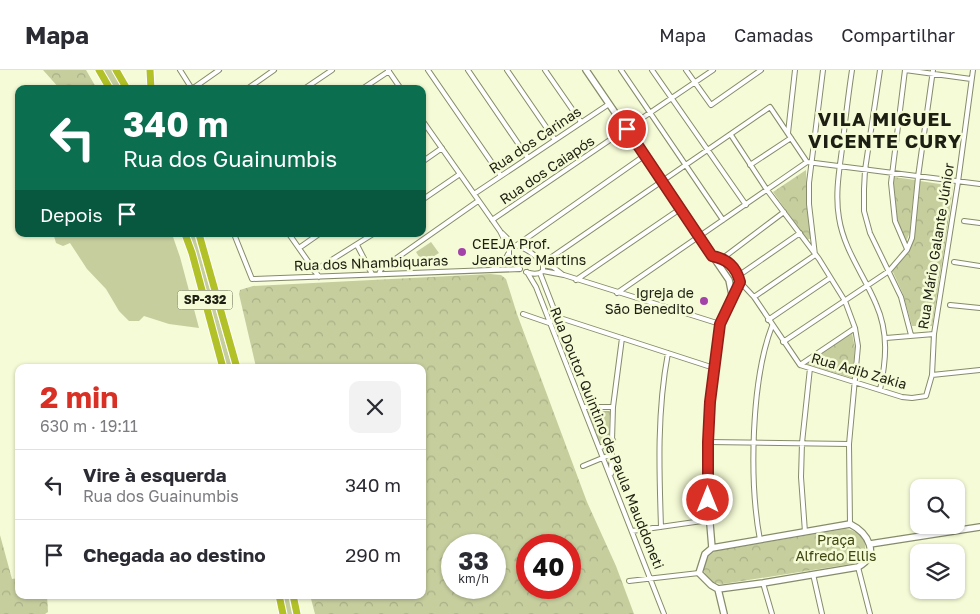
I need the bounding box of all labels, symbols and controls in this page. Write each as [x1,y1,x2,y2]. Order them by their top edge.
text: Mapa [25,20,89,49]
text: Mapa [659,24,706,46]
text: Camadas [734,24,813,46]
text: Compartilhar [841,24,955,46]
street label: Rua dos Carinas [485,102,584,177]
text: 340 m [123,103,228,145]
icon: left [40,105,105,170]
district label: VILA MIGUEL VICENTE CURY [808,107,962,152]
pin [606,108,648,150]
icon: arrive [613,115,641,143]
street label: Rua dos Caiapós [496,132,597,208]
text: Rua dos Guainumbis [123,145,337,172]
street label: Rua Mário Galante Júnior [914,161,957,330]
icon: arrive [113,200,141,228]
text: Depois [40,203,103,226]
place label: CEEJA Prof. Jeanette Martins [472,235,586,268]
marker: CEEJA Prof. Jeanette Martins [456,246,468,258]
street label: Rua dos Nhambiquaras [293,251,449,274]
place label: Igreja de São Benedito [605,284,694,317]
road number: SP-332 [178,290,232,310]
marker: Igreja de São Benedito [698,295,710,307]
street label: Rua Doutor Quintino de Paula Mauddoneti [547,304,668,571]
street label: Rua Adib Zakia [809,349,909,392]
text: 2 min [40,379,118,415]
button: close [349,381,401,433]
text: 630 m · 19:11 [40,416,138,436]
text: Vire à esquerda [83,463,226,486]
icon: left [40,471,68,499]
text: 340 m [345,473,401,496]
position arrow [681,473,733,525]
map controls [910,479,965,599]
button: search [910,479,965,534]
text: Rua dos Guainumbis [83,486,239,506]
park label: Praça Alfredo Ellis [795,531,877,564]
speed limit sign: 40 [516,534,581,599]
icon: arrive [40,541,68,569]
text: Chegada ao destino [83,543,266,566]
text: 290 m [345,543,401,566]
button: layers [910,544,965,599]
text: 33 [458,545,489,576]
text: km/h [458,571,489,586]

